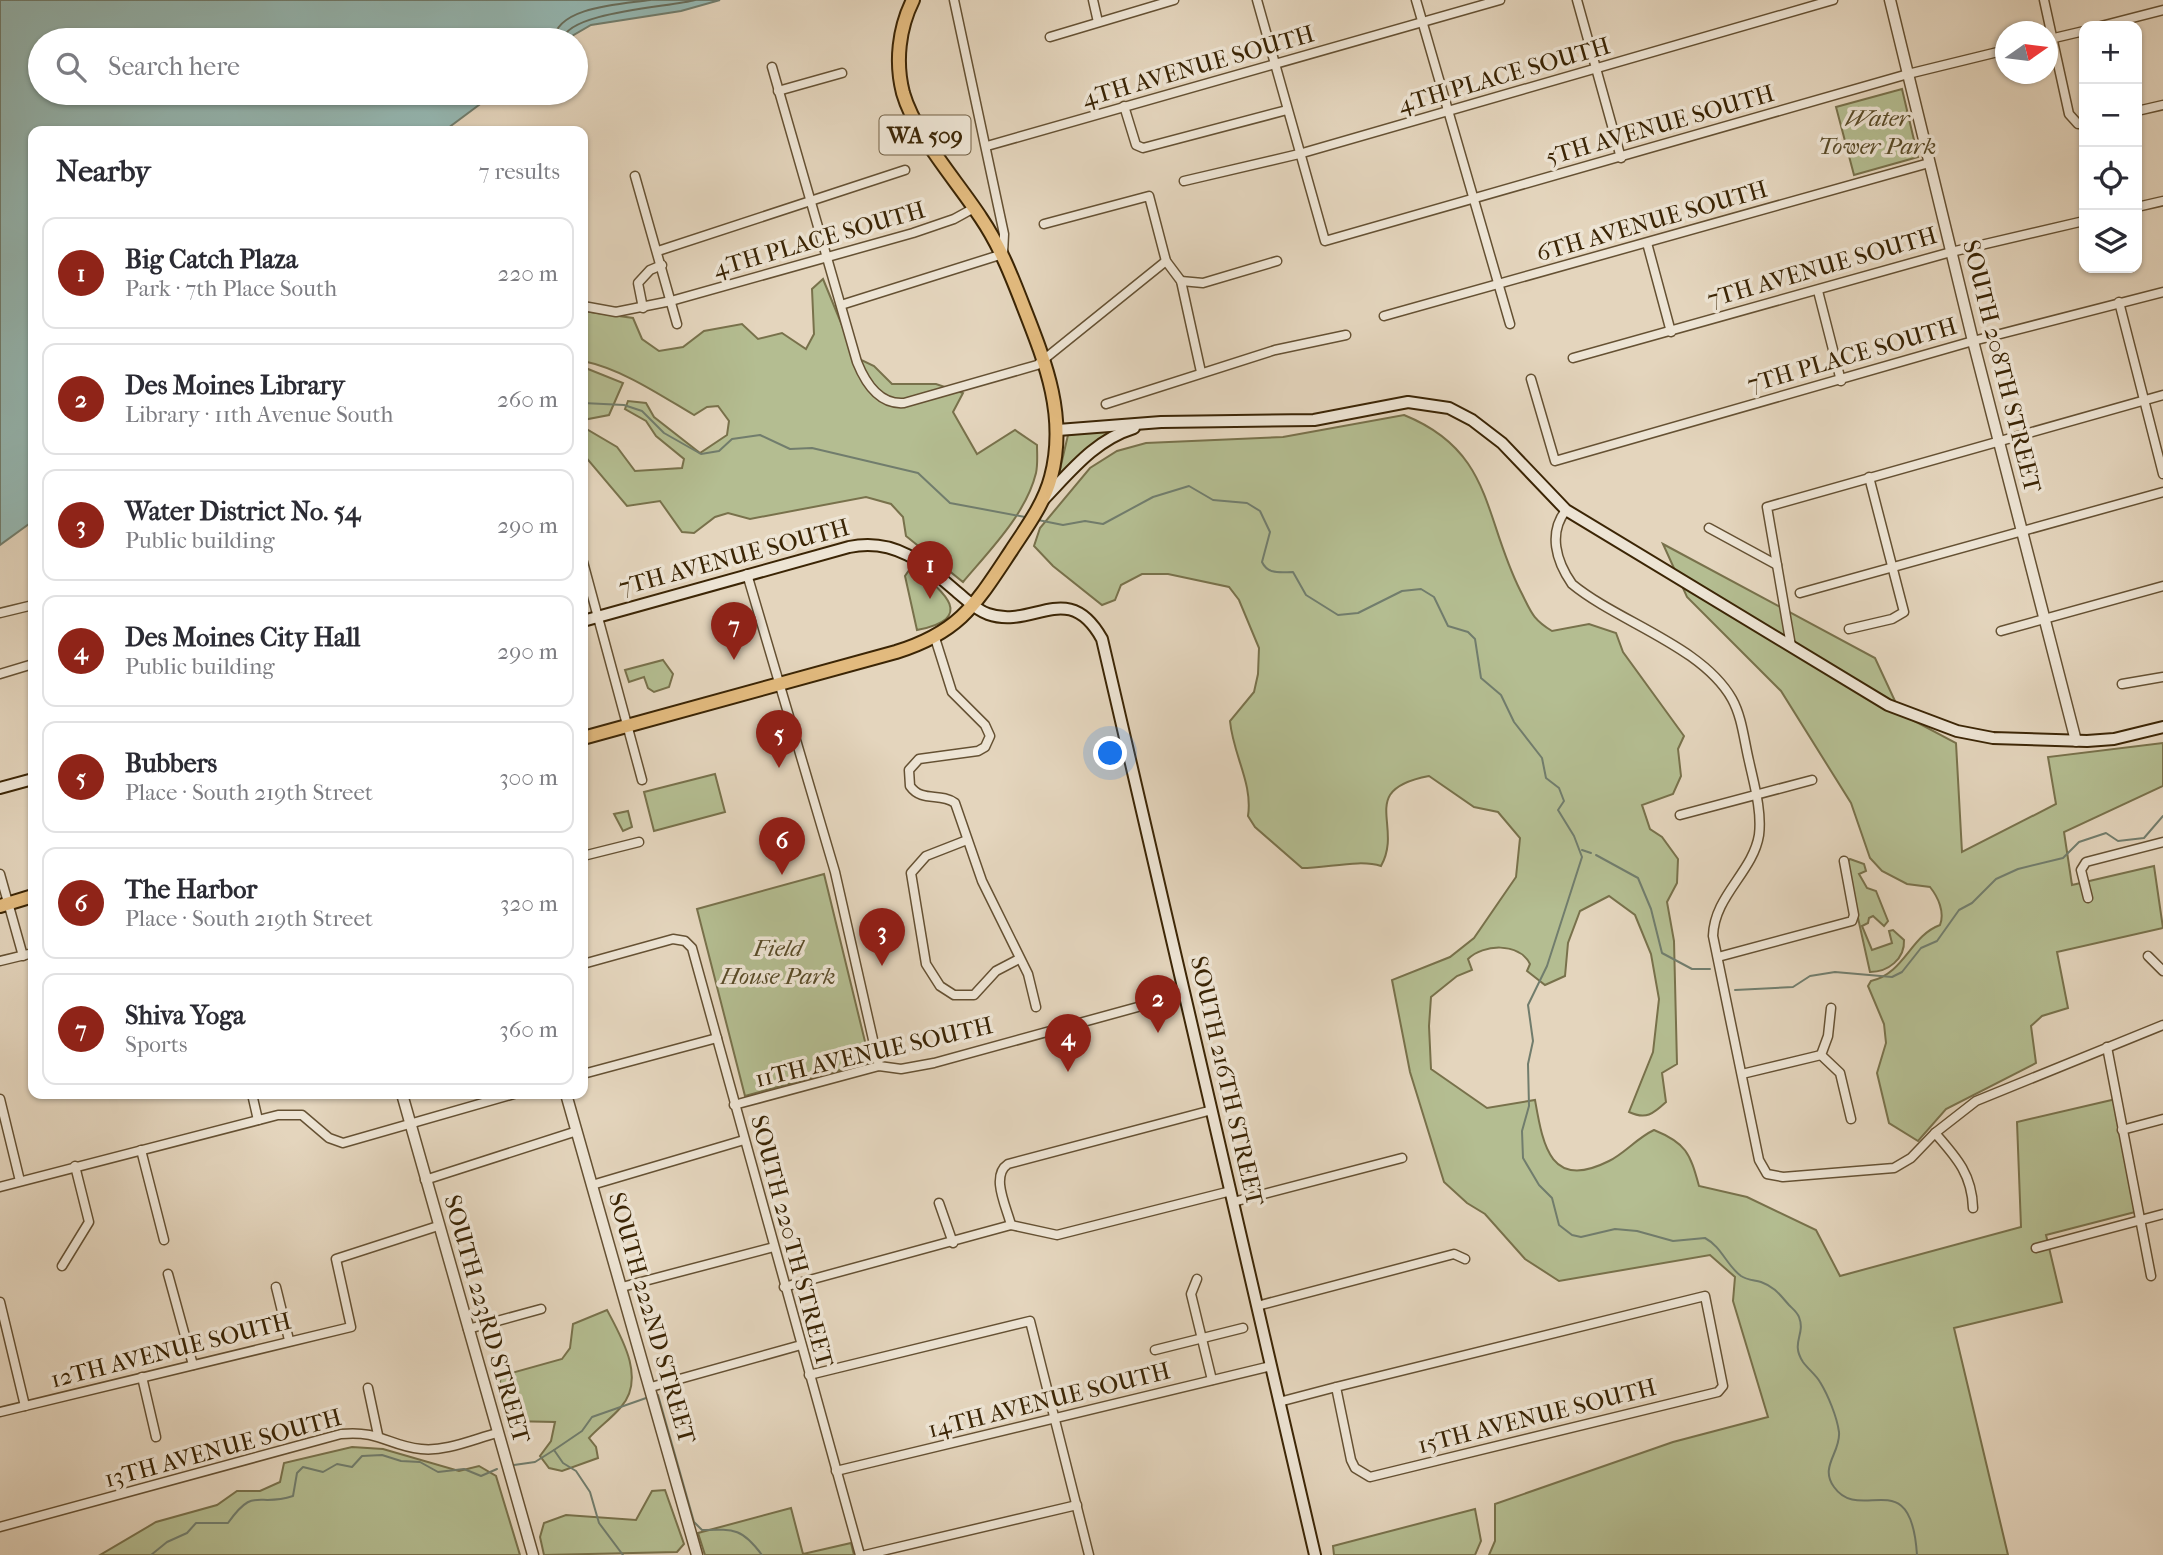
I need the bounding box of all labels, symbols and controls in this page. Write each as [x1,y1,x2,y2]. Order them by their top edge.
street label: 4TH AVENUE SOUTH [1079,19,1317,113]
north arrow [1995,21,2058,84]
map controls [2079,21,2142,273]
button: + [2079,21,2142,84]
search box [28,28,588,105]
street label: 4TH PLACE SOUTH [1395,31,1613,119]
icon: search [52,48,90,86]
text: Search here [108,51,240,82]
street label: 5TH AVENUE SOUTH [1542,79,1778,171]
button: − [2079,84,2142,147]
park label: Water Tower Park [1818,104,1936,160]
road number: WA 509 [880,116,970,154]
button: locate [2079,147,2142,210]
text: Nearby [56,154,151,189]
text: 7 results [479,158,560,185]
street label: 6TH AVENUE SOUTH [1533,175,1771,267]
street label: 4TH PLACE SOUTH [710,195,928,283]
button: layers [2079,210,2142,273]
street label: 7TH AVENUE SOUTH [1704,221,1940,313]
street label: SOUTH 208TH STREET [1957,237,2047,496]
text: Big Catch Plaza [125,244,298,275]
text: 1 [77,260,85,287]
text: 220 m [498,260,558,287]
text: Park · 7th Place South [125,275,337,302]
street label: 7TH PLACE SOUTH [1744,312,1960,398]
text: Des Moines Library [125,370,345,401]
text: 2 [75,386,87,413]
text: 260 m [497,386,558,413]
text: Library · 11th Avenue South [125,401,393,428]
text: Water District No. 54 [125,496,360,527]
text: 3 [76,512,86,539]
text: 290 m [497,512,558,539]
street label: 7TH AVENUE SOUTH [616,513,852,601]
text: Public building [125,527,275,554]
pin: 1 [907,541,953,599]
pin: 7 [711,602,757,660]
text: Des Moines City Hall [125,622,361,653]
text: 4 [74,638,88,665]
text: 290 m [497,638,558,665]
text: Public building [125,653,275,680]
pin: 5 [756,710,802,768]
your location [1093,736,1127,770]
text: Bubbers [125,748,217,779]
text: 5 [76,764,86,791]
text: 300 m [499,764,558,791]
text: Place · South 219th Street [125,779,373,806]
pin: 6 [759,817,805,875]
text: The Harbor [125,874,257,905]
text: 6 [75,890,87,917]
text: 320 m [500,890,558,917]
text: Place · South 219th Street [125,905,373,932]
pin: 3 [859,908,905,966]
park label: Field House Park [719,934,836,990]
street label: SOUTH 216TH STREET [1185,953,1270,1209]
pin: 2 [1135,975,1181,1033]
text: Shiva Yoga [125,1000,245,1031]
street label: 11TH AVENUE SOUTH [752,1011,996,1093]
pin: 4 [1045,1014,1091,1072]
text: 7 [75,1016,87,1043]
text: 360 m [499,1016,558,1043]
text: Sports [125,1031,187,1058]
street label: SOUTH 220TH STREET [745,1112,839,1371]
street label: SOUTH 222ND STREET [603,1189,702,1448]
street label: SOUTH 223RD STREET [438,1192,536,1447]
street label: 12TH AVENUE SOUTH [48,1307,294,1393]
street label: 14TH AVENUE SOUTH [925,1356,1173,1444]
street label: 15TH AVENUE SOUTH [1415,1373,1659,1459]
street label: 13TH AVENUE SOUTH [101,1403,345,1493]

